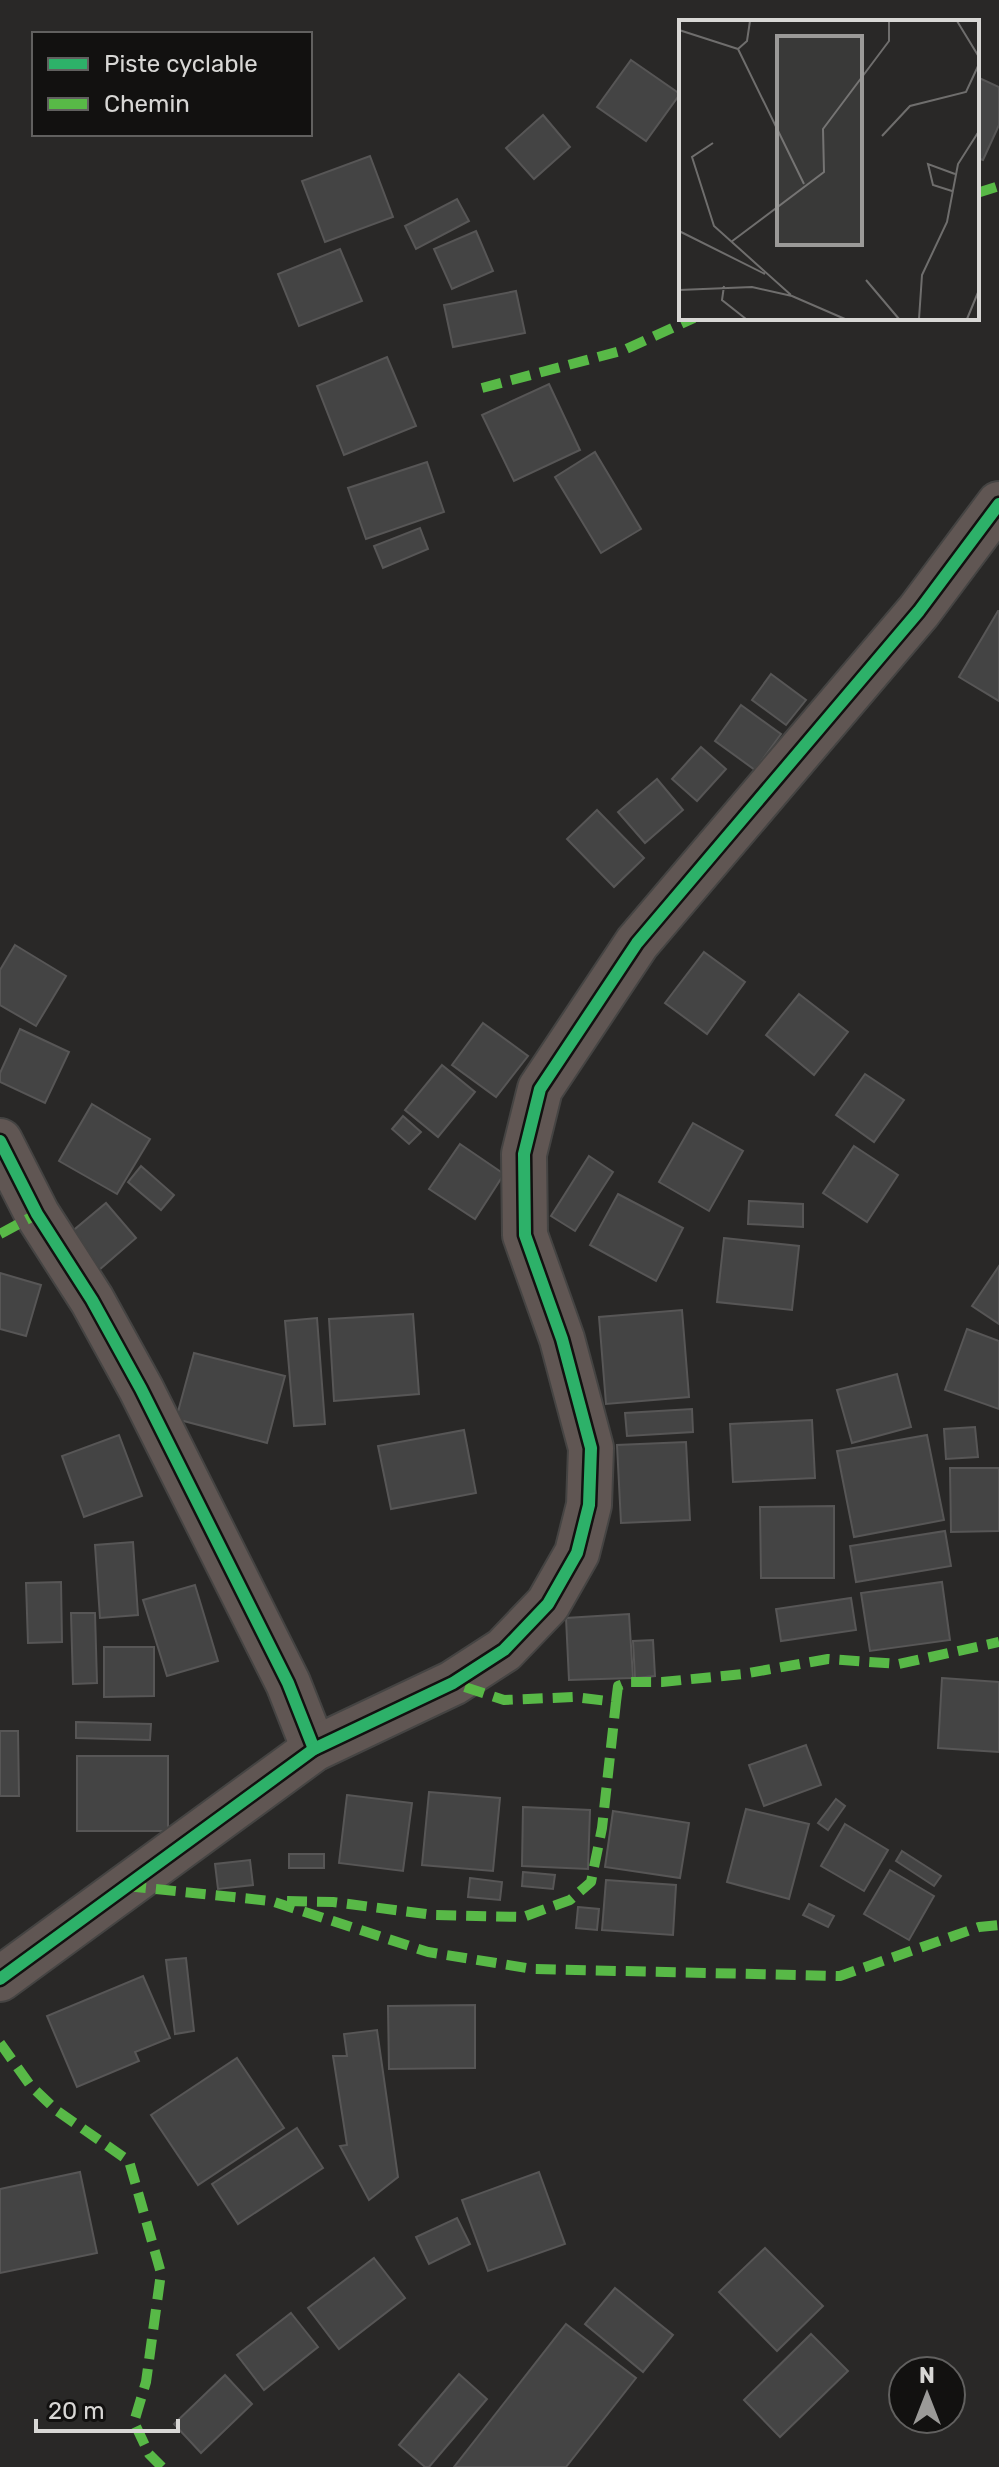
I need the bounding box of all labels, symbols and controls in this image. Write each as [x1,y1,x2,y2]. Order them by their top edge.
inset map [679,20,979,320]
legend [32,32,312,136]
text: Piste cyclable [104,50,258,78]
text: Chemin [104,90,190,118]
north arrow [887,2355,967,2435]
text: N [919,2362,935,2389]
scale bar [36,2383,178,2433]
text: 20 m [48,2397,105,2425]

